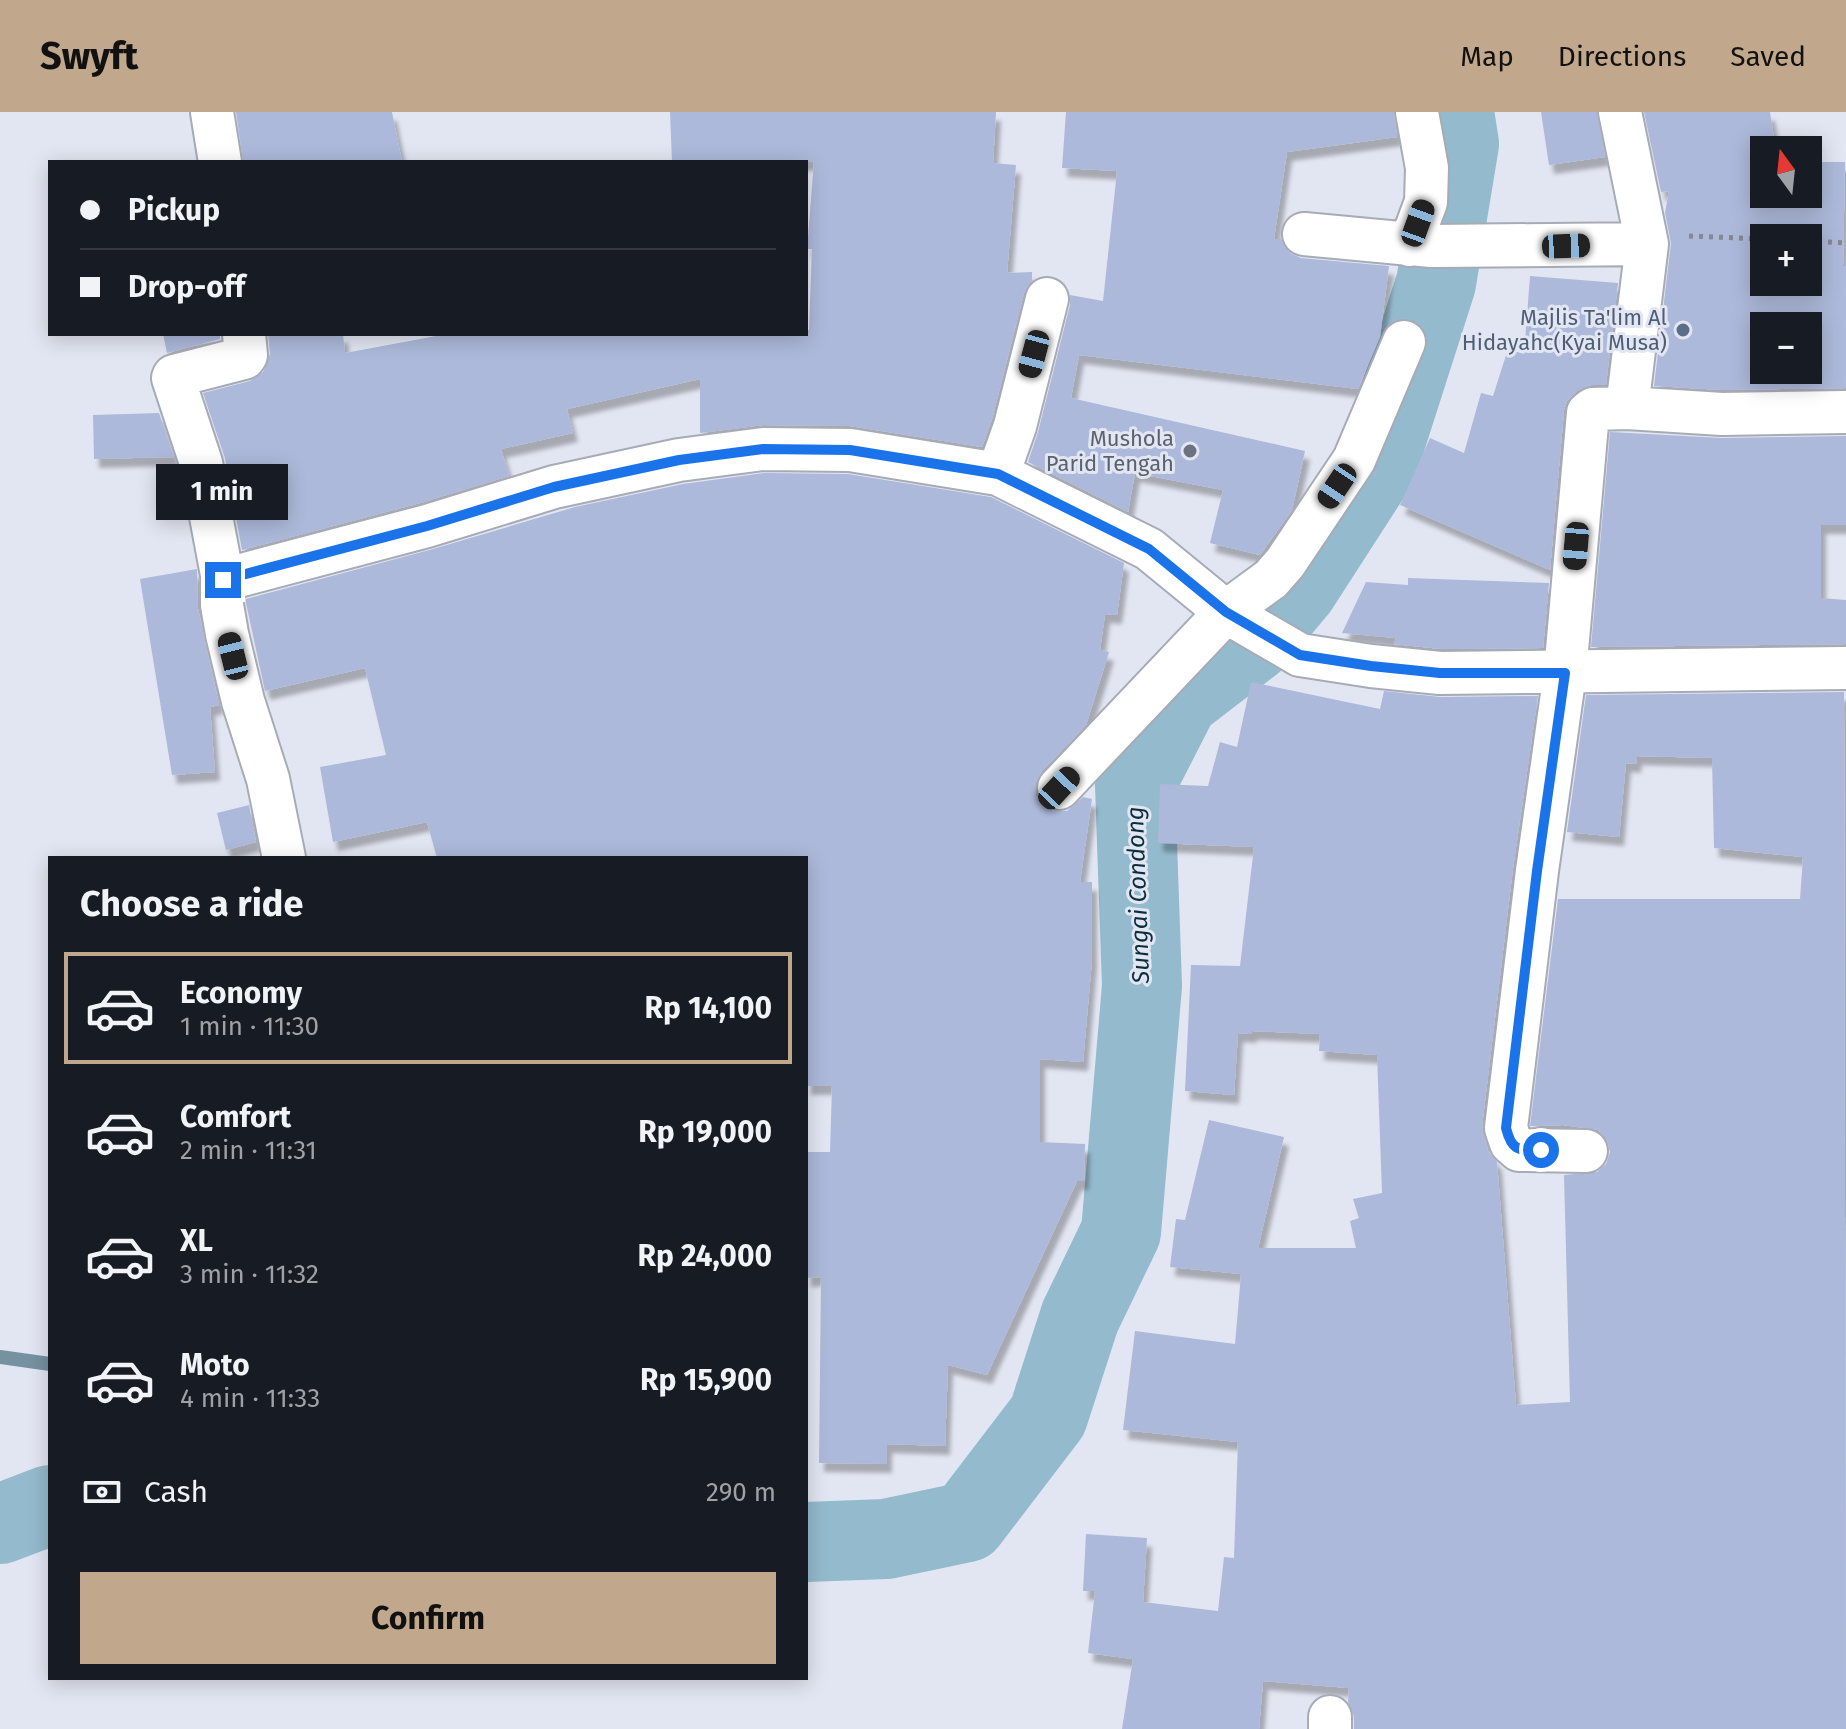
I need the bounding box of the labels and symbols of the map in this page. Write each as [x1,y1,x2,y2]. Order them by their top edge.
north arrow [1750,136,1822,208]
car [1399,196,1437,250]
car [1542,233,1590,259]
place label: Majlis Ta'lim Al Hidayahc(Kyai Musa) [1462,304,1667,356]
marker: Majlis Ta'lim Al Hidayahc(Kyai Musa) [1674,321,1692,339]
car [1016,328,1052,380]
place label: Mushola Parid Tengah [1046,425,1174,477]
marker: Mushola Parid Tengah [1181,442,1199,460]
car [1314,459,1360,513]
callout: 1 min [157,464,289,520]
car [1562,521,1590,571]
route end [205,562,241,598]
car [216,630,250,682]
car [1034,762,1084,814]
water label: Sungai Condong [1121,806,1155,985]
route start [1523,1132,1559,1168]

